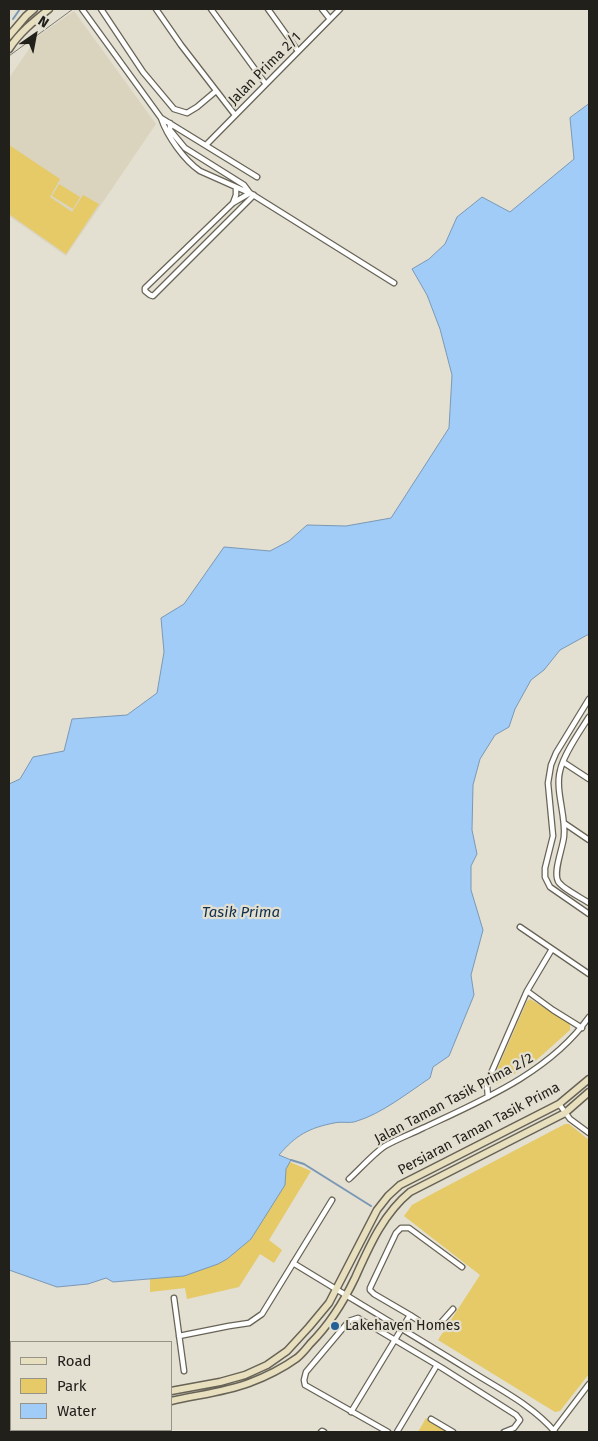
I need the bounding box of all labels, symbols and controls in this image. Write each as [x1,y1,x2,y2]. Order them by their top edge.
north arrow [10,10,60,60]
text: N [35,12,52,32]
street label: Jalan Prima 2/1 [225,29,305,109]
water label: Tasik Prima [202,904,280,922]
street label: Jalan Taman Tasik Prima 2/2 [372,1050,536,1148]
street label: Persiaran Taman Tasik Prima [395,1079,563,1179]
place label: Lakehaven Homes [345,1318,460,1334]
marker: Lakehaven Homes [329,1320,341,1332]
legend [10,1341,172,1431]
text: Road [57,1352,92,1370]
text: Park [57,1377,87,1395]
text: Water [57,1402,96,1420]

